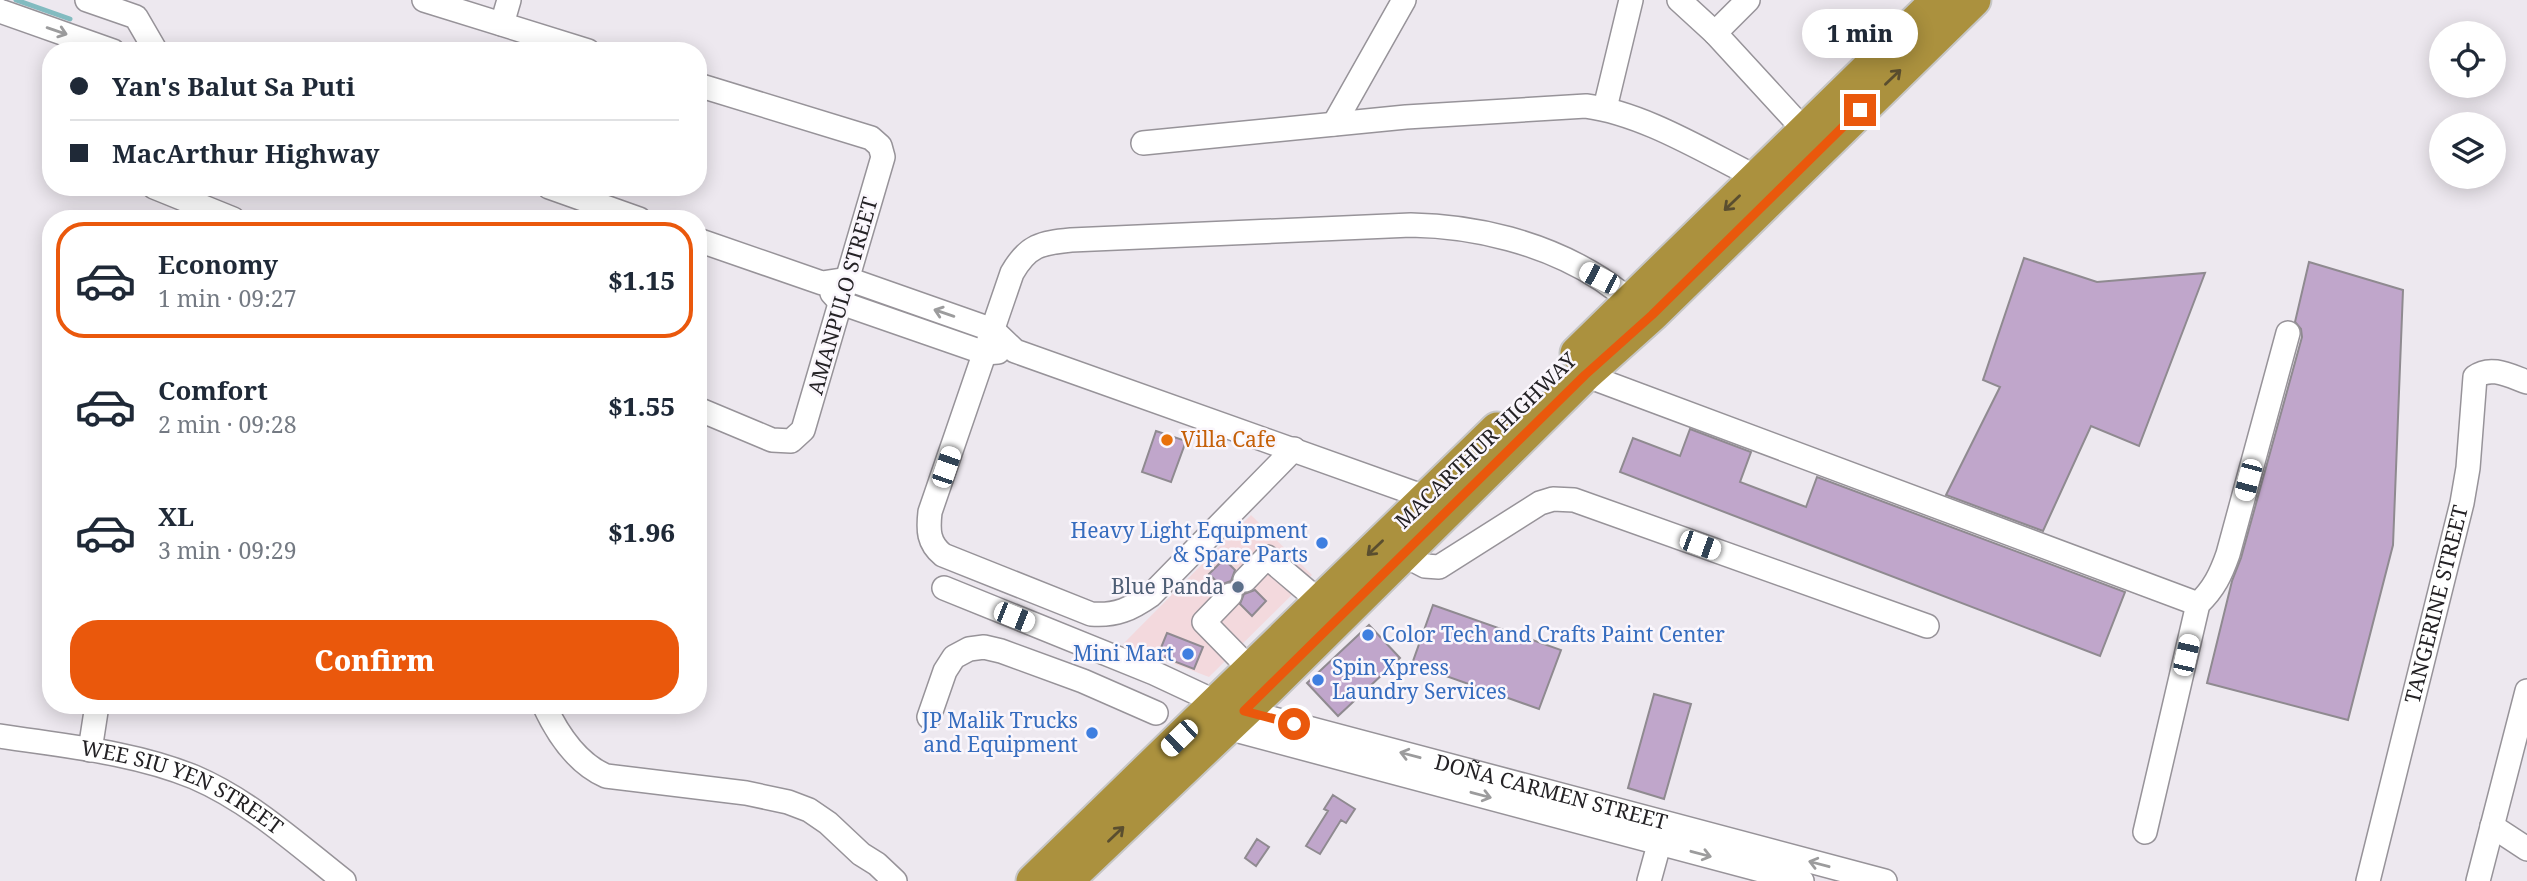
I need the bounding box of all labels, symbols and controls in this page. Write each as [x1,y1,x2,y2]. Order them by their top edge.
callout: 1 min [1802,8,1918,57]
text: 1 min [1827,17,1893,49]
map controls [2429,21,2506,189]
button: locate [2429,21,2506,98]
one-way arrow [45,26,67,38]
text: Yan's Balut Sa Puti [112,68,355,104]
one-way arrow [1884,69,1901,86]
route end [1844,94,1876,126]
button: layers [2429,112,2506,189]
text: MacArthur Highway [112,135,380,171]
street label: AMANPULO STREET [800,194,884,398]
one-way arrow [1724,194,1741,211]
text: Economy [158,246,278,282]
icon: car [74,249,137,312]
car [1576,259,1623,297]
text: $1.15 [608,262,675,298]
text: 1 min · 09:27 [158,282,296,314]
one-way arrow [934,306,956,318]
street label: MACARTHUR HIGHWAY [1389,346,1583,534]
text: Comfort [158,372,268,408]
icon: car [74,375,137,438]
text: $1.55 [608,388,675,424]
text: 2 min · 09:28 [158,408,296,440]
place label: Villa Cafe [1181,425,1276,453]
marker: Villa Cafe [1159,432,1175,448]
car [930,444,963,490]
car [2233,457,2264,503]
text: XL [158,498,194,534]
icon: car [74,501,137,564]
street label: TANGERINE STREET [2398,502,2474,706]
text: $1.96 [608,514,675,550]
place label: Heavy Light Equipment & Spare Parts [1071,516,1308,568]
car [1677,528,1724,562]
text: 3 min · 09:29 [158,534,296,566]
marker: Heavy Light Equipment & Spare Parts [1314,535,1330,551]
one-way arrow [1366,539,1383,556]
place label: Blue Panda [1111,572,1224,600]
marker: Blue Panda [1230,579,1246,595]
car [991,599,1038,635]
button: Confirm [70,620,679,700]
place label: Color Tech and Crafts Paint Center [1382,620,1725,648]
marker: Color Tech and Crafts Paint Center [1360,627,1376,643]
car [2172,632,2201,678]
place label: Mini Mart [1073,639,1174,667]
marker: Mini Mart [1180,646,1196,662]
place label: Spin Xpress Laundry Services [1332,653,1506,705]
marker: Spin Xpress Laundry Services [1310,672,1326,688]
place label: JP Malik Trucks and Equipment [921,706,1078,758]
route start [1278,708,1310,740]
car [1157,716,1202,760]
marker: JP Malik Trucks and Equipment [1084,725,1100,741]
street label: WEE SIU YEN STREET [79,733,289,840]
street label: DOÑA CARMEN STREET [1432,747,1671,836]
one-way arrow [1399,748,1422,761]
one-way arrow [1470,790,1492,803]
one-way arrow [1107,826,1125,842]
one-way arrow [1689,848,1712,861]
one-way arrow [1809,857,1831,870]

